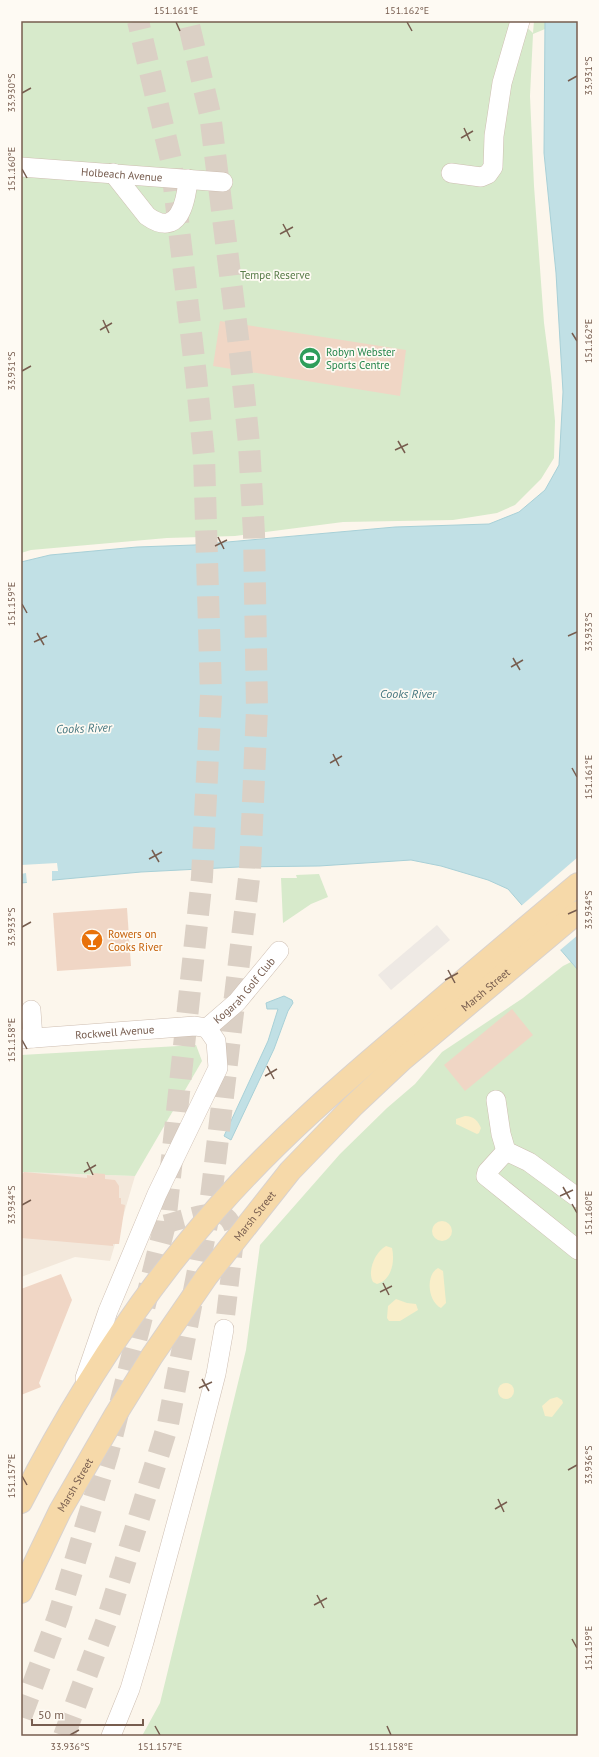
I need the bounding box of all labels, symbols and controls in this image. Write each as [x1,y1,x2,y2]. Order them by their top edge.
text: 151.161°E [154,4,198,17]
text: 151.162°E [385,4,429,17]
text: 33.931°S [582,57,595,95]
text: 33.930°S [5,74,18,112]
text: 151.160°E [5,147,18,191]
street label: Holbeach Avenue [81,164,163,185]
park label: Tempe Reserve [240,268,310,282]
text: 151.162°E [582,319,595,363]
sports icon: Robyn Webster Sports Centre [297,345,323,371]
place label: Robyn Webster Sports Centre [326,345,396,372]
text: 33.931°S [5,352,18,390]
text: 151.159°E [5,582,18,626]
text: 33.933°S [582,613,595,651]
water label: Cooks River [380,686,437,701]
water label: Cooks River [56,719,113,736]
text: 151.161°E [582,755,595,799]
text: 33.934°S [582,891,595,929]
text: 33.933°S [5,908,18,946]
bar icon: Rowers on Cooks River [79,927,105,953]
place label: Rowers on Cooks River [108,927,163,954]
street label: Kogarah Golf Club [210,954,278,1027]
street label: Marsh Street [458,965,513,1014]
text: 151.158°E [5,1018,18,1062]
street label: Rockwell Avenue [75,1022,155,1042]
text: 33.934°S [5,1186,18,1224]
street label: Marsh Street [231,1188,279,1244]
text: 151.160°E [582,1191,595,1235]
text: 33.936°S [582,1446,595,1484]
text: 151.157°E [5,1454,18,1498]
street label: Marsh Street [54,1455,96,1514]
text: 151.159°E [582,1626,595,1670]
scale bar [32,1701,143,1727]
text: 50 m [38,1707,64,1722]
text: 33.936°S [51,1740,89,1753]
text: 151.157°E [138,1740,182,1753]
text: 151.158°E [369,1740,413,1753]

